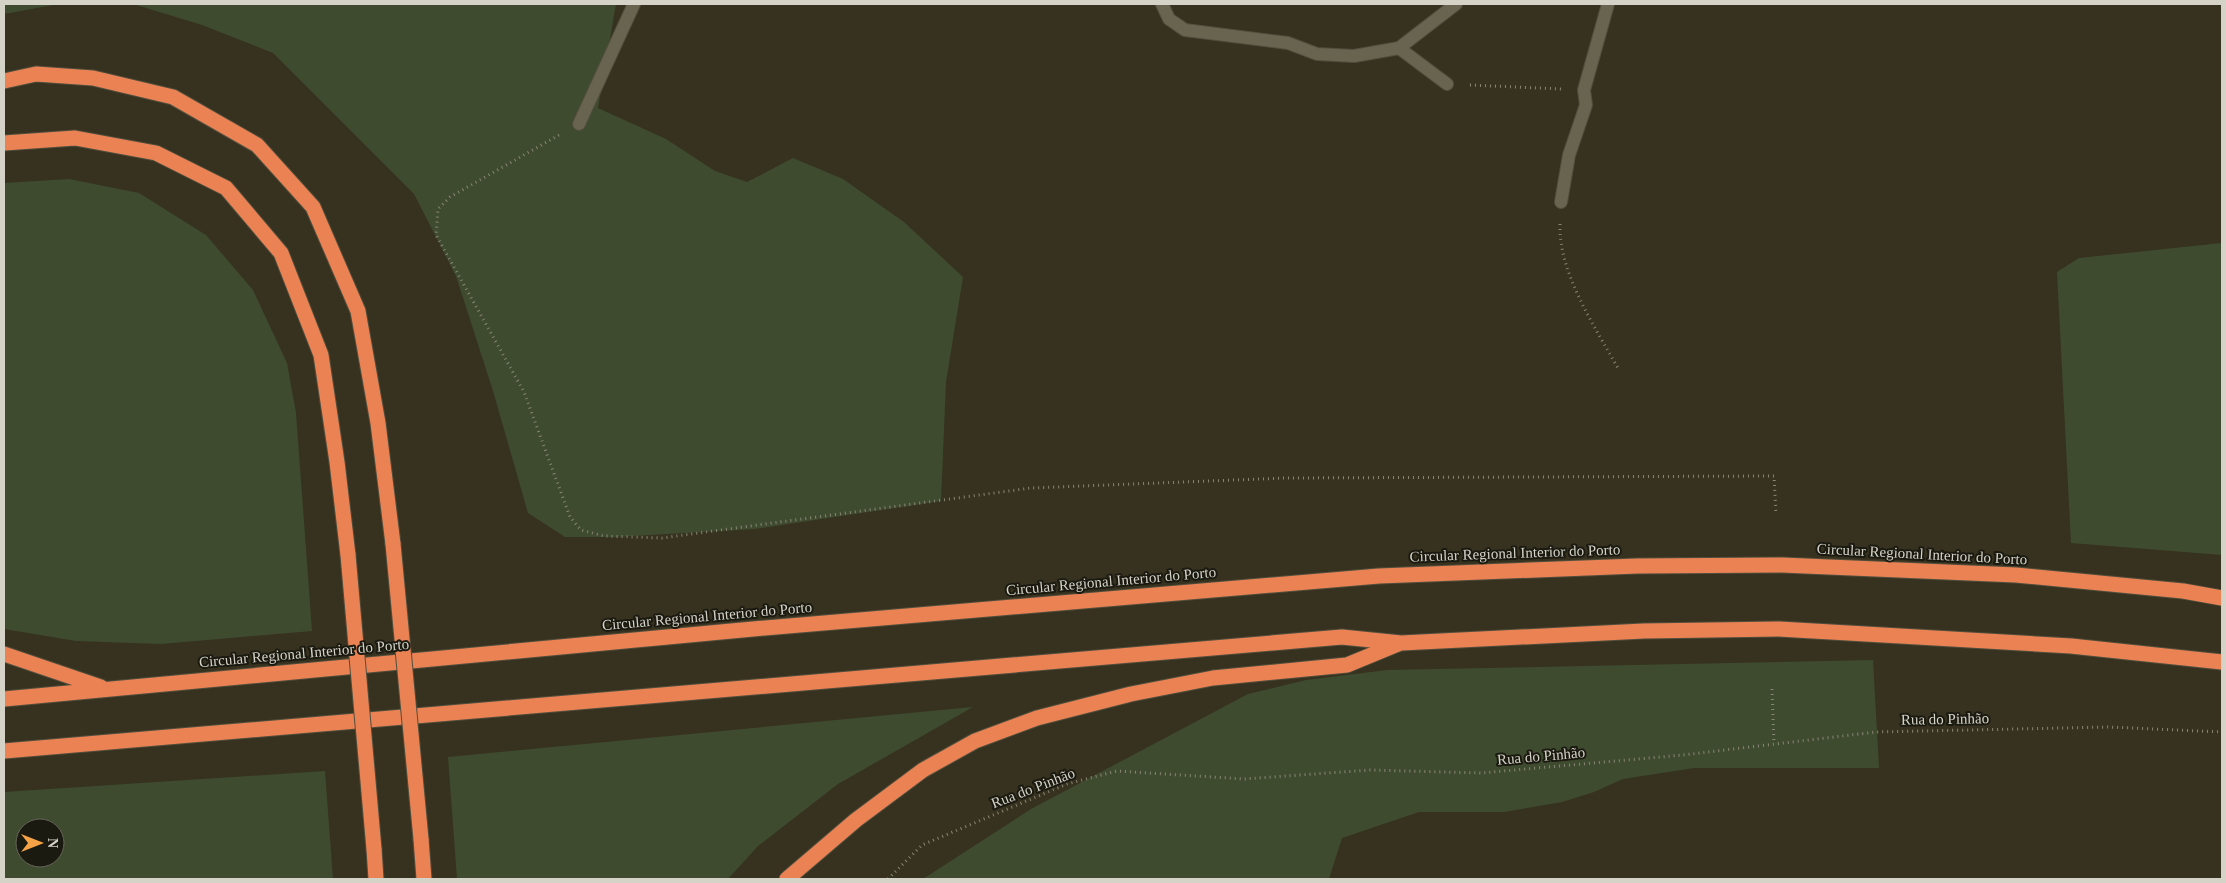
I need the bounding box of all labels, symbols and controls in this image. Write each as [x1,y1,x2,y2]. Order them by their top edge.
street label: Circular Regional Interior do Porto [1816,540,2028,568]
street label: Circular Regional Interior do Porto [1409,541,1621,565]
street label: Circular Regional Interior do Porto [1005,564,1217,598]
street label: Circular Regional Interior do Porto [601,599,813,633]
street label: Circular Regional Interior do Porto [198,636,410,670]
street label: Rua do Pinhão [1901,710,1989,728]
street label: Rua do Pinhão [1496,744,1586,768]
street label: Rua do Pinhão [989,765,1077,811]
north arrow [15,818,65,868]
text: N [45,838,60,848]

